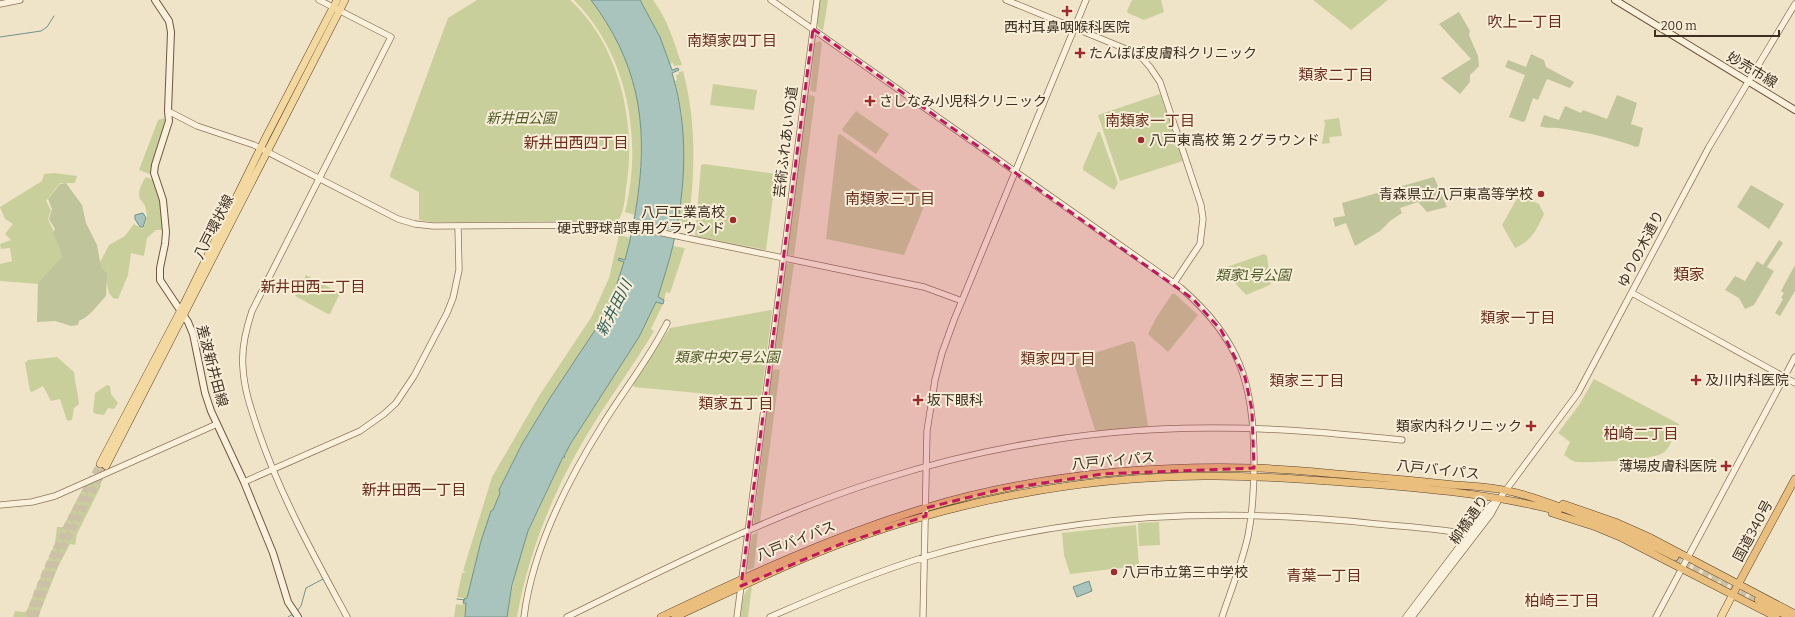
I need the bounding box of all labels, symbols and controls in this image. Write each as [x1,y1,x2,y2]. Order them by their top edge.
marker: 西村耳鼻咽喉科医院 [1061,5,1073,17]
scale bar [1655,12,1779,38]
district label: 吹上一丁目 [1487,13,1563,31]
place label: 西村耳鼻咽喉科医院 [1004,19,1130,36]
text: 200 m [1661,19,1697,33]
district label: 南類家四丁目 [687,32,777,50]
place label: たんぽぽ皮膚科クリニック [1089,45,1257,62]
marker: たんぽぽ皮膚科クリニック [1074,47,1086,59]
street label: 妙売市線 [1724,48,1780,92]
district label: 類家二丁目 [1298,66,1374,84]
street label: 芸術ふれあいの道 [771,85,801,199]
place label: さしなみ小児科クリニック [879,93,1047,110]
marker: さしなみ小児科クリニック [864,95,876,107]
park label: 新井田公園 [486,110,558,127]
district label: 南類家一丁目 [1105,112,1195,130]
place label: 八戸東高校 第２グラウンド [1149,132,1320,149]
district label: 新井田西四丁目 [523,134,629,152]
marker: 八戸東高校 第２グラウンド [1136,135,1146,145]
place label: 青森県立八戸東高等学校 [1379,186,1533,203]
marker: 青森県立八戸東高等学校 [1536,189,1546,199]
district label: 南類家三丁目 [845,190,935,208]
street label: 八戸環状線 [191,192,237,262]
place label: 八戸工業高校 硬式野球部専用グラウンド [557,204,725,237]
street label: ゆりの木通り [1614,208,1668,290]
marker: 八戸工業高校 硬式野球部専用グラウンド [728,215,738,225]
district label: 類家 [1673,265,1705,284]
park label: 類家1号公園 [1215,267,1293,284]
water label: 新井田川 [592,275,637,339]
district label: 新井田西二丁目 [260,278,366,296]
district label: 類家一丁目 [1480,309,1556,327]
street label: 差波新井田線 [193,323,231,409]
park label: 類家中央7号公園 [675,349,781,366]
district label: 類家四丁目 [1020,350,1096,368]
district label: 類家三丁目 [1269,372,1345,390]
place label: 及川内科医院 [1705,372,1789,389]
marker: 及川内科医院 [1690,374,1702,386]
place label: 坂下眼科 [927,392,983,409]
marker: 坂下眼科 [912,394,924,406]
district label: 類家五丁目 [698,395,774,413]
place label: 類家内科クリニック [1396,418,1522,435]
marker: 類家内科クリニック [1525,420,1537,432]
district label: 柏崎二丁目 [1603,425,1679,443]
street label: 八戸バイパス [1071,449,1155,473]
street label: 八戸バイパス [1395,457,1481,483]
place label: 薄場皮膚科医院 [1619,458,1717,475]
marker: 薄場皮膚科医院 [1720,460,1732,472]
district label: 新井田西一丁目 [361,481,467,499]
street label: 柳橋通り [1446,492,1492,548]
street label: 国道340号 [1730,497,1776,565]
street label: 八戸バイパス [754,517,838,565]
place label: 八戸市立第三中学校 [1122,564,1248,581]
marker: 八戸市立第三中学校 [1109,567,1119,577]
district label: 青葉一丁目 [1286,567,1362,585]
district label: 柏崎三丁目 [1524,592,1600,610]

